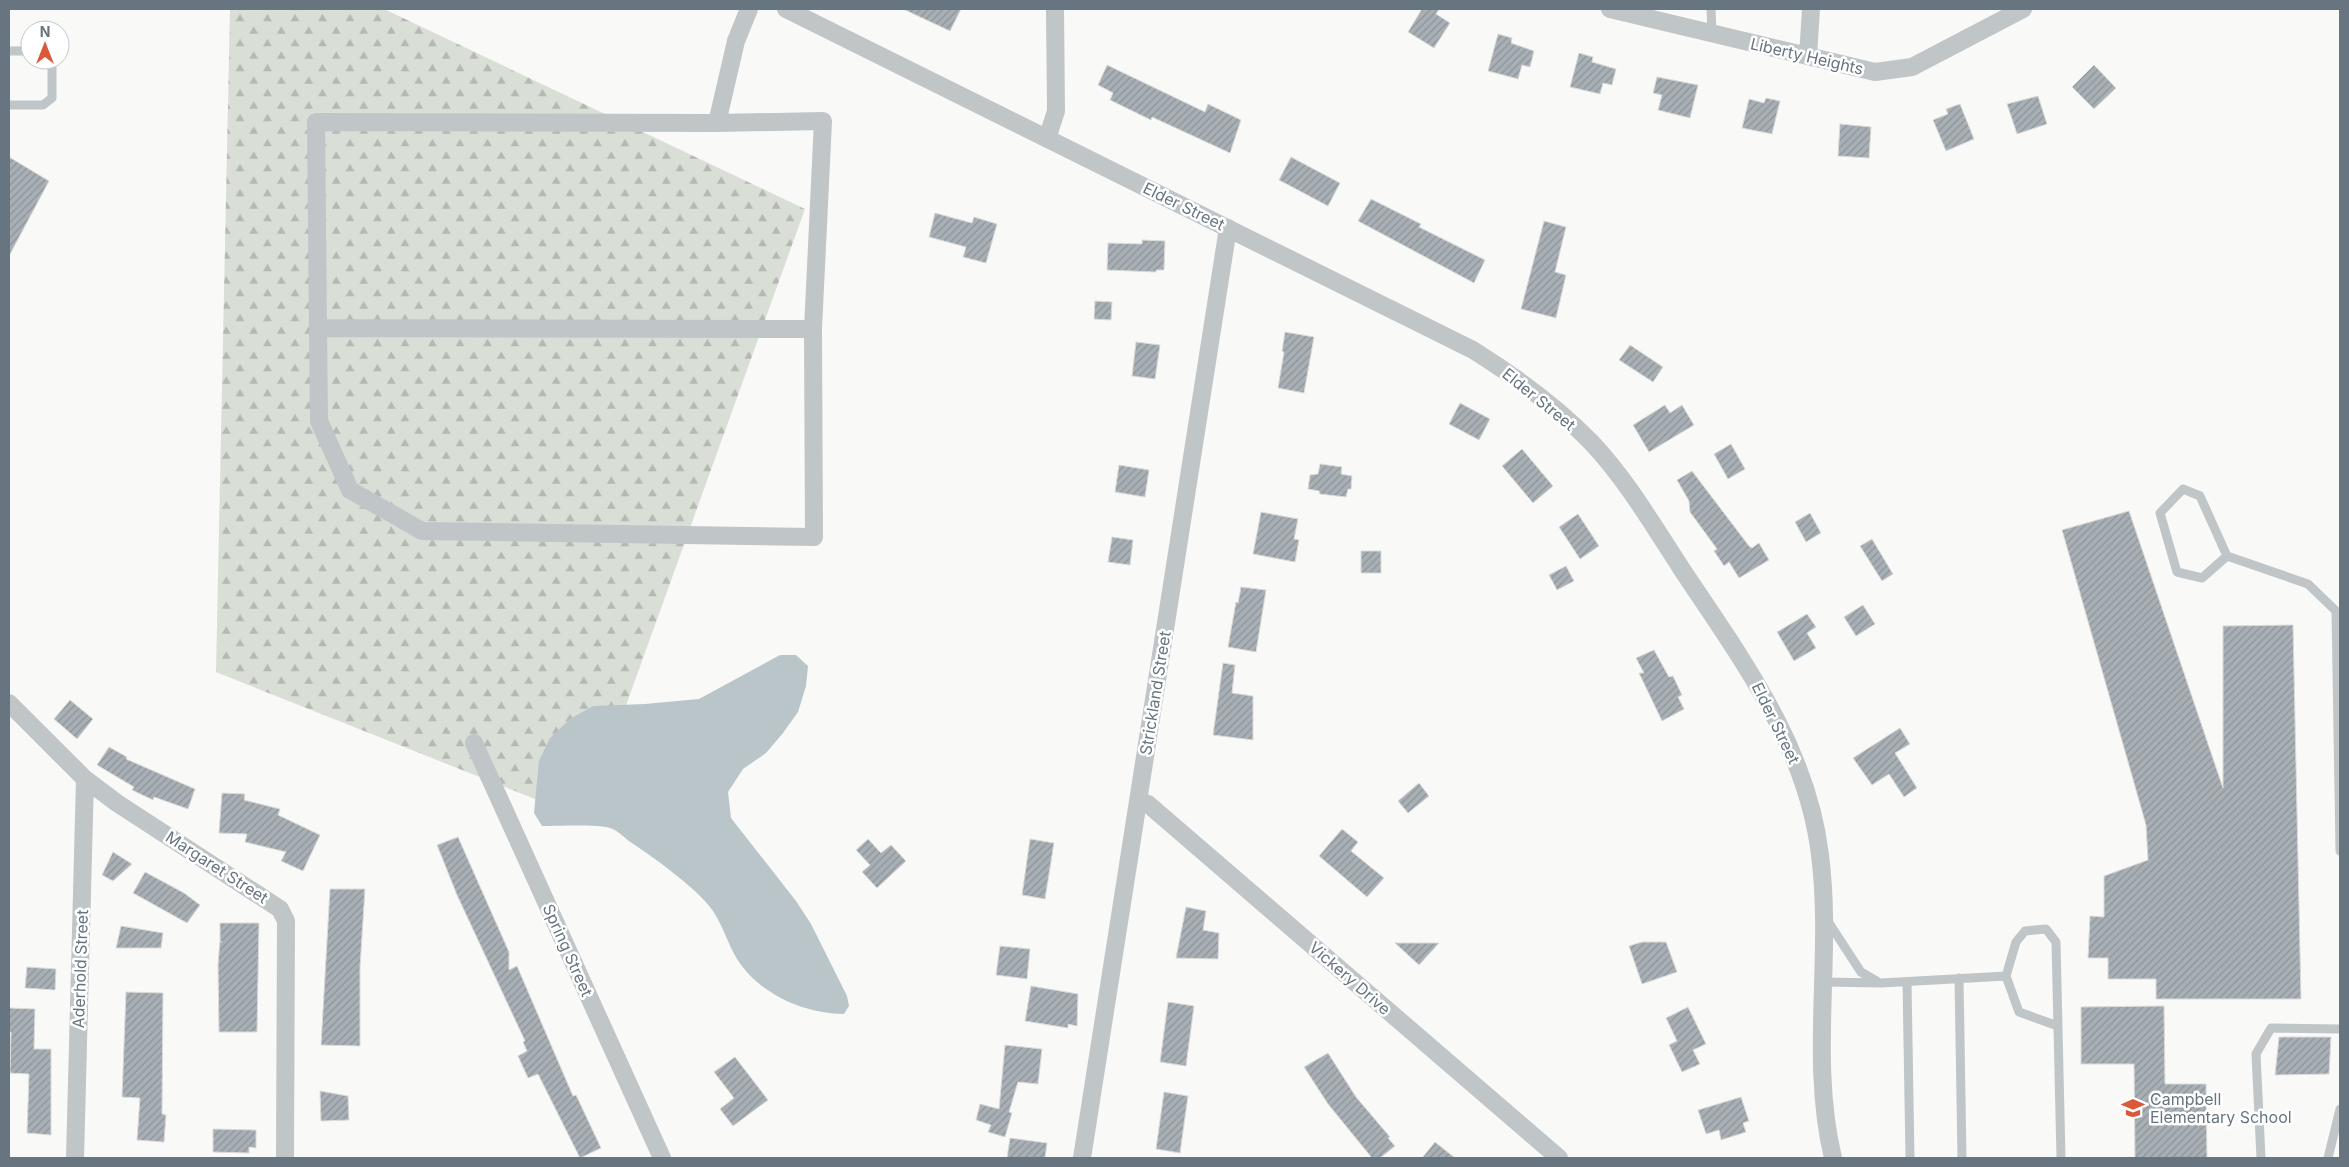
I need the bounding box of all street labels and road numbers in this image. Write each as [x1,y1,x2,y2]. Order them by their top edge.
street label: Liberty Heights [1749,33,1865,79]
street label: Elder Street [1140,178,1228,234]
street label: Elder Street [1498,363,1580,435]
street label: Strickland Street [1135,630,1175,756]
street label: Elder Street [1748,679,1804,767]
street label: Margaret Street [162,826,272,908]
street label: Spring Street [539,901,597,999]
street label: Aderhold Street [68,909,92,1029]
street label: Vickery Drive [1305,937,1395,1019]

